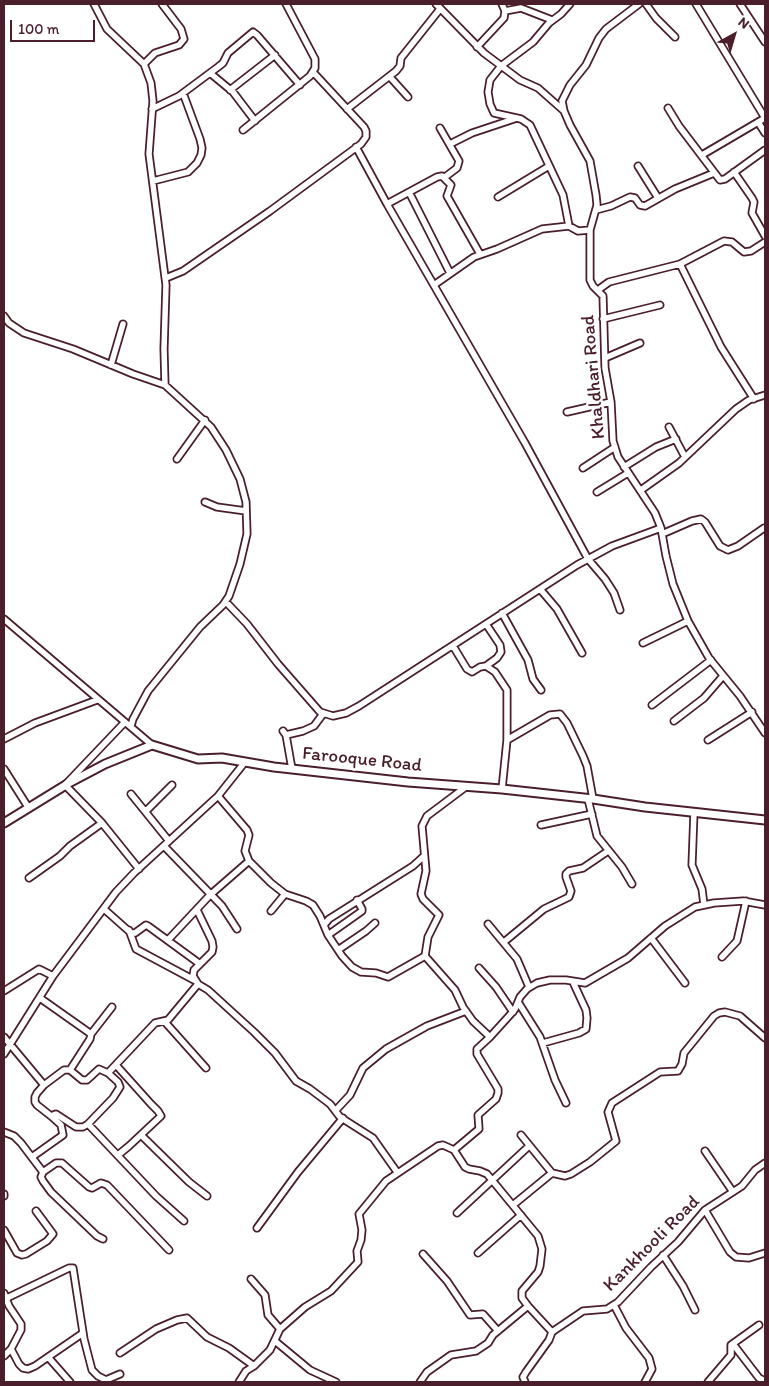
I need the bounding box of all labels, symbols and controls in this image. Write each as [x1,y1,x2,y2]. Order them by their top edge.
scale bar [12,10,98,42]
north arrow [709,10,759,60]
text: N [735,13,753,33]
text: 100 m [18,20,59,38]
street label: Khaldhari Road [577,314,611,440]
street label: Farooque Road [301,742,423,778]
street label: Kankhooli Road [599,1191,705,1297]

